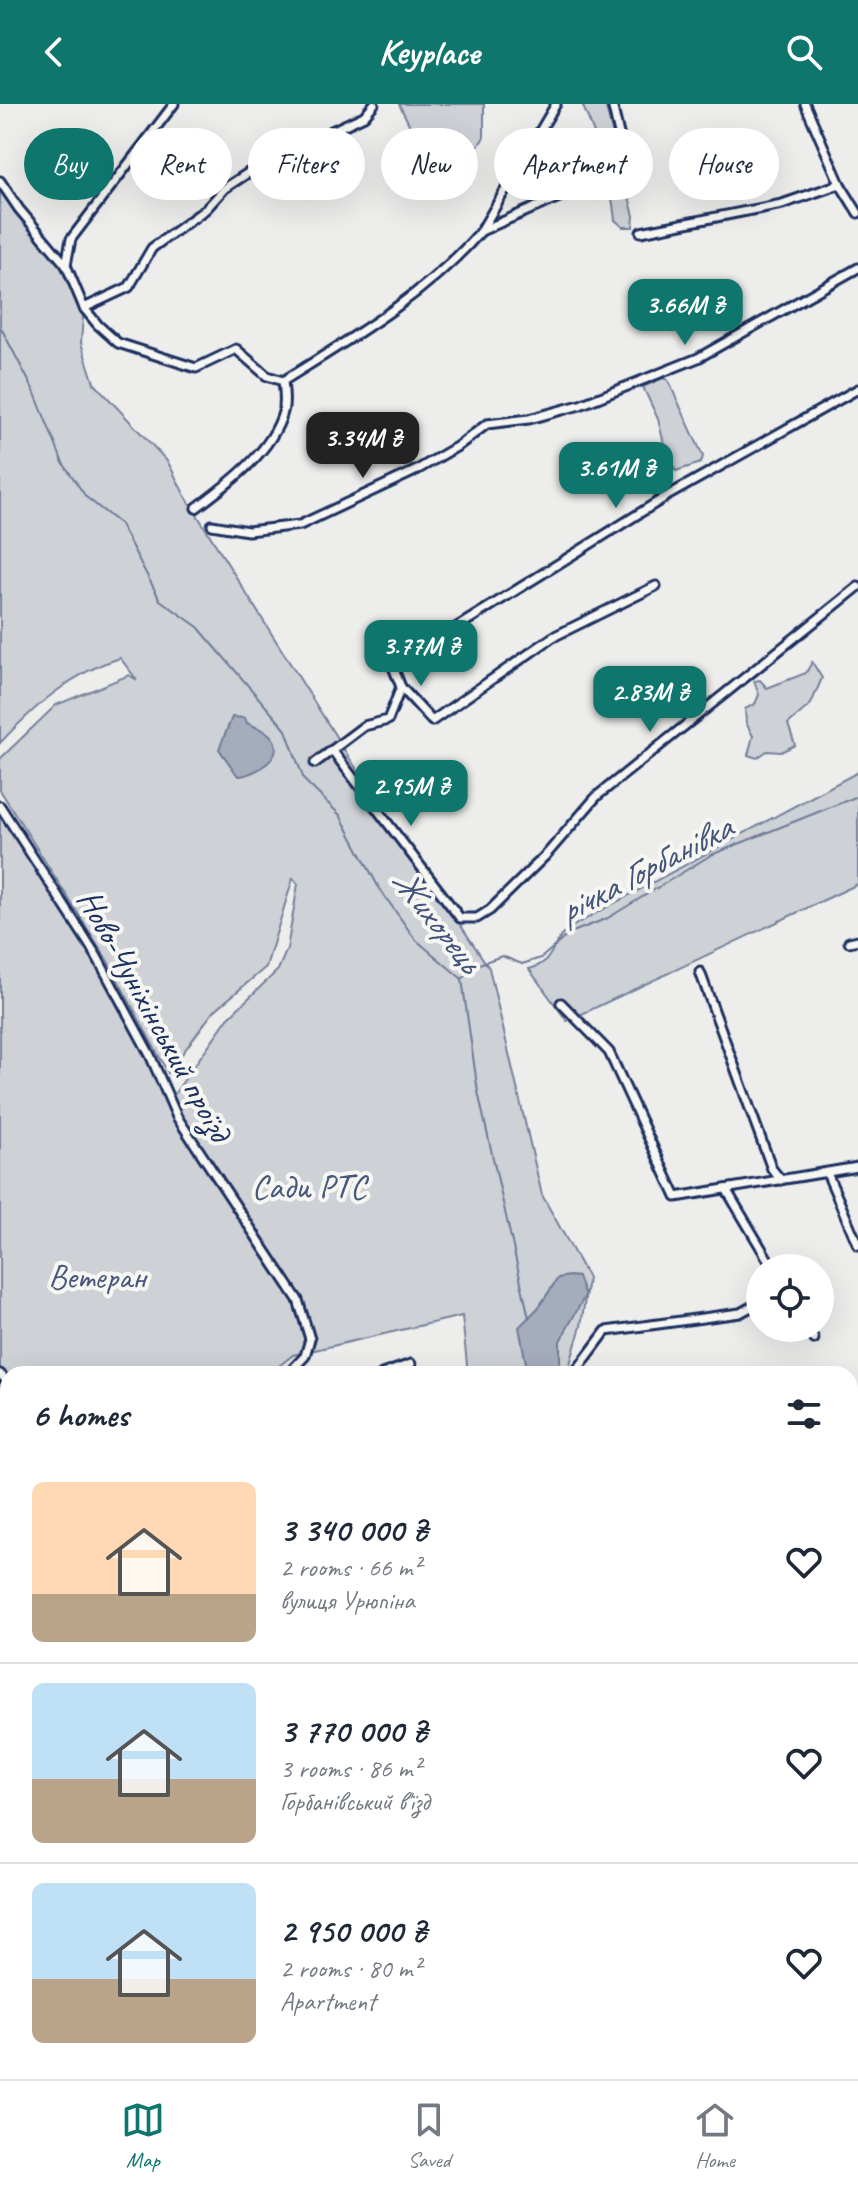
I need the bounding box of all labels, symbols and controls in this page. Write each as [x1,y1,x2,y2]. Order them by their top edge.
text: Keyplace [378,29,480,75]
icon: back [32,30,76,74]
icon: search [782,30,826,74]
chip: Buy [24,128,114,200]
chip: Rent [130,128,232,200]
chip: Filters [248,128,365,200]
chip: New [381,128,478,200]
chip: Apartment [494,128,653,200]
chip: House [669,128,779,200]
pin: 3.66M ₴ [611,279,759,347]
text: 3.66M ₴ [646,288,724,321]
pin: 3.34M ₴ [289,412,437,480]
text: 3.34M ₴ [324,421,402,454]
pin: 3.61M ₴ [542,442,690,510]
text: 3.61M ₴ [577,451,655,484]
pin: 3.77M ₴ [347,620,495,688]
text: 3.77M ₴ [382,629,460,662]
pin: 2.83M ₴ [576,666,724,734]
text: 2.83M ₴ [611,675,689,708]
pin: 2.95M ₴ [337,760,485,828]
text: 2.95M ₴ [373,769,449,802]
water label: річка Горбанівка [550,803,742,934]
water label: Жихорець [382,859,494,984]
street label: Ново-Чуніхінський проїзд [68,882,244,1151]
park label: Сади РТС [252,1165,369,1208]
map controls [746,1254,834,1342]
button: locate [746,1254,834,1342]
park label: Ветеран [48,1255,149,1298]
icon: filters [782,1392,826,1436]
text: 6 homes [32,1393,129,1436]
text: 3 340 000 ₴ [280,1508,427,1551]
icon: home [96,1514,192,1610]
icon: heart [782,1540,826,1584]
text: 2 rooms · 66 m² [280,1551,421,1584]
text: вулиця Урюпіна [280,1584,415,1617]
text: 3 770 000 ₴ [280,1709,427,1752]
icon: home [96,1715,192,1811]
icon: heart [782,1741,826,1785]
text: 3 rooms · 86 m² [280,1752,421,1785]
text: Горбанівський в'їзд [280,1785,429,1818]
text: 2 950 000 ₴ [280,1909,426,1952]
icon: home [96,1915,192,2011]
icon: heart [782,1941,826,1985]
text: 2 rooms · 80 m² [280,1952,421,1985]
text: Apartment [280,1985,376,2018]
tab: Map [121,2098,165,2174]
tab: Saved [407,2098,451,2174]
tab: Home [693,2098,737,2174]

